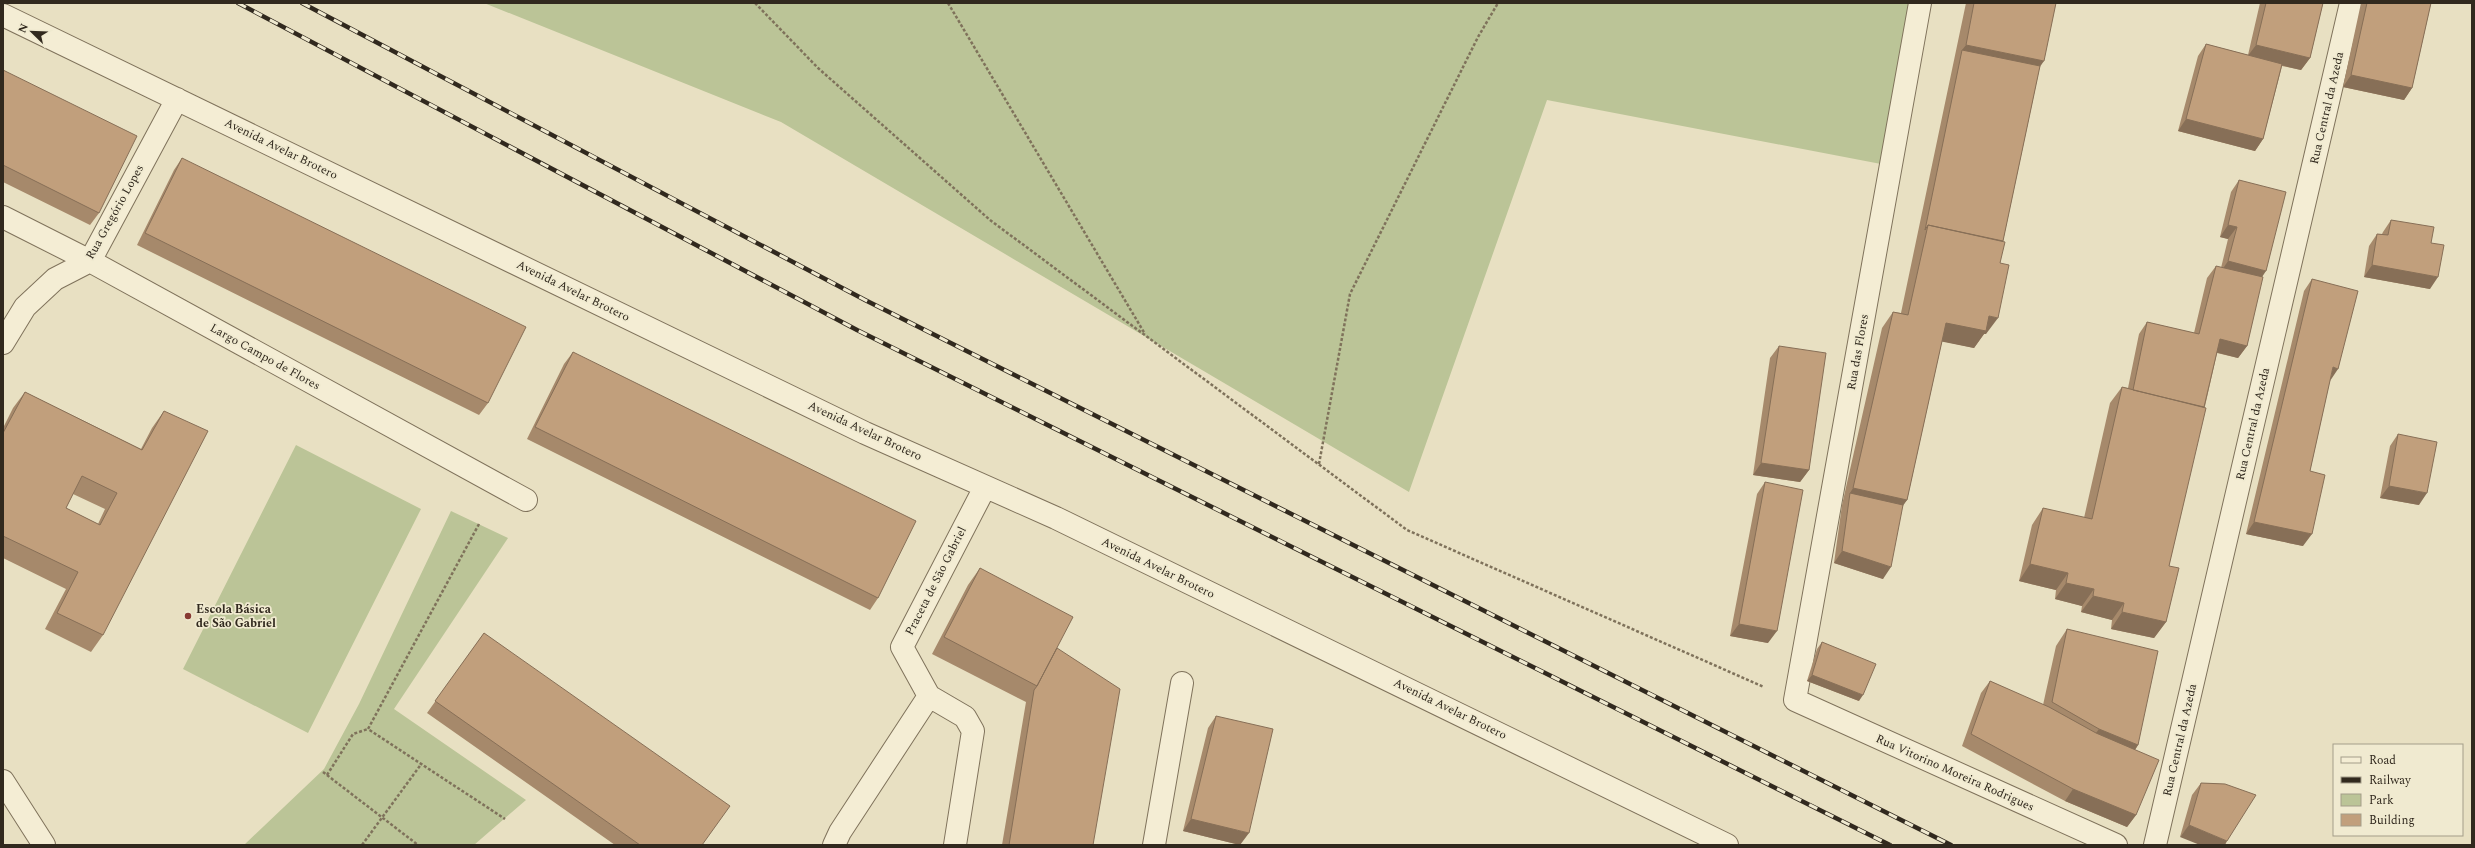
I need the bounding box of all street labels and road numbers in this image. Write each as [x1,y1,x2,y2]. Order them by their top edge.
street label: Rua Central da Azeda [2305,50,2349,166]
street label: Avenida Avelar Brotero [221,113,341,185]
street label: Rua Gregório Lopes [81,161,149,263]
street label: Avenida Avelar Brotero [513,255,633,327]
street label: Rua das Flores [1842,312,1874,392]
street label: Largo Campo de Flores [206,319,324,395]
street label: Rua Central da Azeda [2231,366,2275,482]
street label: Avenida Avelar Brotero [805,396,925,466]
street label: Praceta de São Gabriel [900,523,972,639]
street label: Avenida Avelar Brotero [1098,532,1218,604]
street label: Avenida Avelar Brotero [1390,673,1510,745]
street label: Rua Central da Azeda [2158,682,2202,798]
street label: Rua Vitorino Moreira Rodrigues [1873,729,2037,817]

